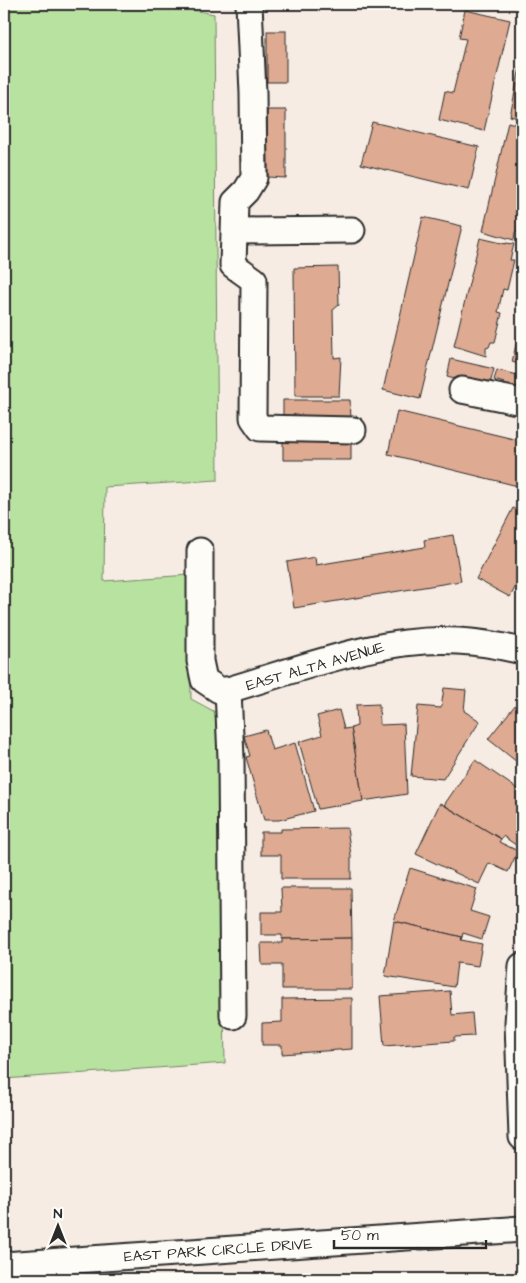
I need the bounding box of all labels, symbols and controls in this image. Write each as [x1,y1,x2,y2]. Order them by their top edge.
street label: EAST ALTA AVENUE [243,637,387,696]
north arrow [32,1200,82,1250]
text: N [54,1204,63,1224]
scale bar [334,1218,486,1250]
text: 50 m [341,1225,379,1246]
street label: EAST PARK CIRCLE DRIVE [123,1233,313,1268]

